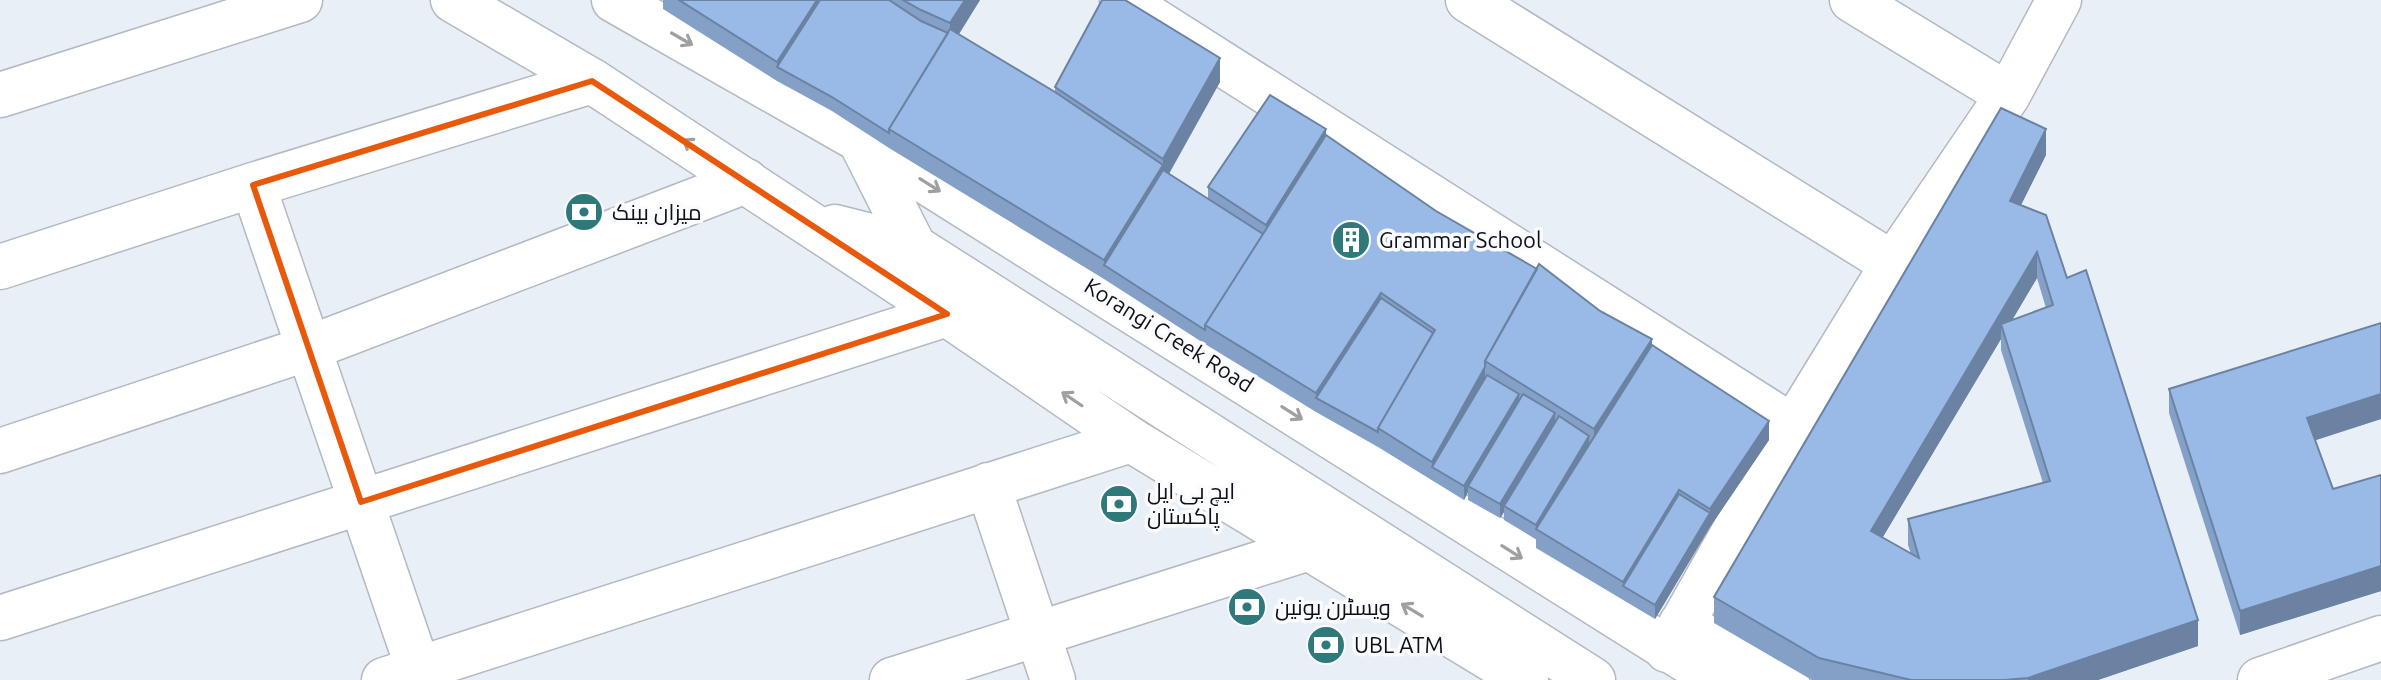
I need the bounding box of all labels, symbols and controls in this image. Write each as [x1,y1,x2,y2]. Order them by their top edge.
one-way arrow [670,31,693,47]
one-way arrow [682,138,704,155]
one-way arrow [918,177,941,193]
bank icon: میزان بینک [563,191,605,233]
place label: میزان بینک [612,199,702,225]
building icon: Grammar School [1330,219,1372,261]
place label: Grammar School [1379,227,1542,252]
street label: Korangi Creek Road [1080,273,1258,397]
one-way arrow [1061,391,1084,407]
one-way arrow [1280,406,1303,422]
place label: ایچ بی ایل پاکستان [1147,478,1235,531]
bank icon: ایچ بی ایل پاکستان [1098,483,1140,525]
one-way arrow [1500,544,1523,560]
bank icon: ویسٹرن یونین [1226,586,1268,628]
place label: ویسٹرن یونین [1275,594,1391,621]
one-way arrow [1401,602,1424,618]
bank icon: UBL ATM [1305,624,1347,666]
place label: UBL ATM [1354,632,1444,657]

